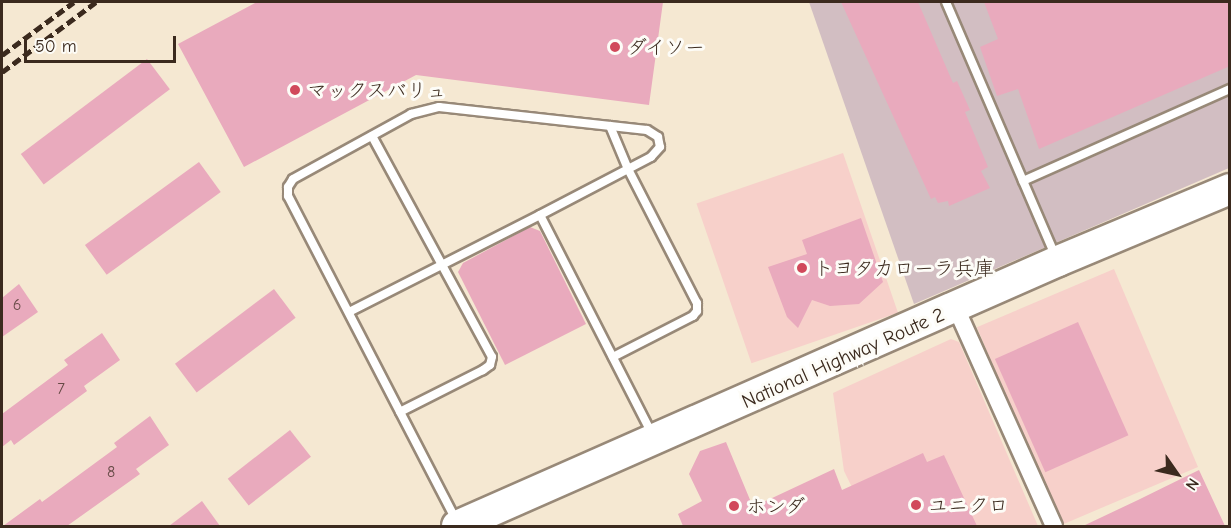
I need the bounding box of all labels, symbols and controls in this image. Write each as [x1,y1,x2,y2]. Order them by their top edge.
scale bar [27,24,178,62]
place label: ダイソー [627,35,707,59]
text: 50 m [35,36,77,57]
marker: ダイソー [608,40,622,54]
place label: マックスバリュ [307,78,447,102]
marker: マックスバリュ [288,83,302,97]
place label: トヨタカローラ兵庫 [814,256,994,280]
marker: トヨタカローラ兵庫 [795,261,809,275]
house number: 6 [13,295,21,315]
street label: National Highway Route 2 [738,302,948,414]
house number: 7 [57,379,65,399]
north arrow [1147,444,1207,504]
house number: 8 [107,462,115,482]
text: N [1182,475,1202,493]
place label: ユニクロ [928,493,1008,517]
place label: ホンダ [746,494,806,518]
marker: ユニクロ [909,498,923,512]
marker: ホンダ [727,499,741,513]

